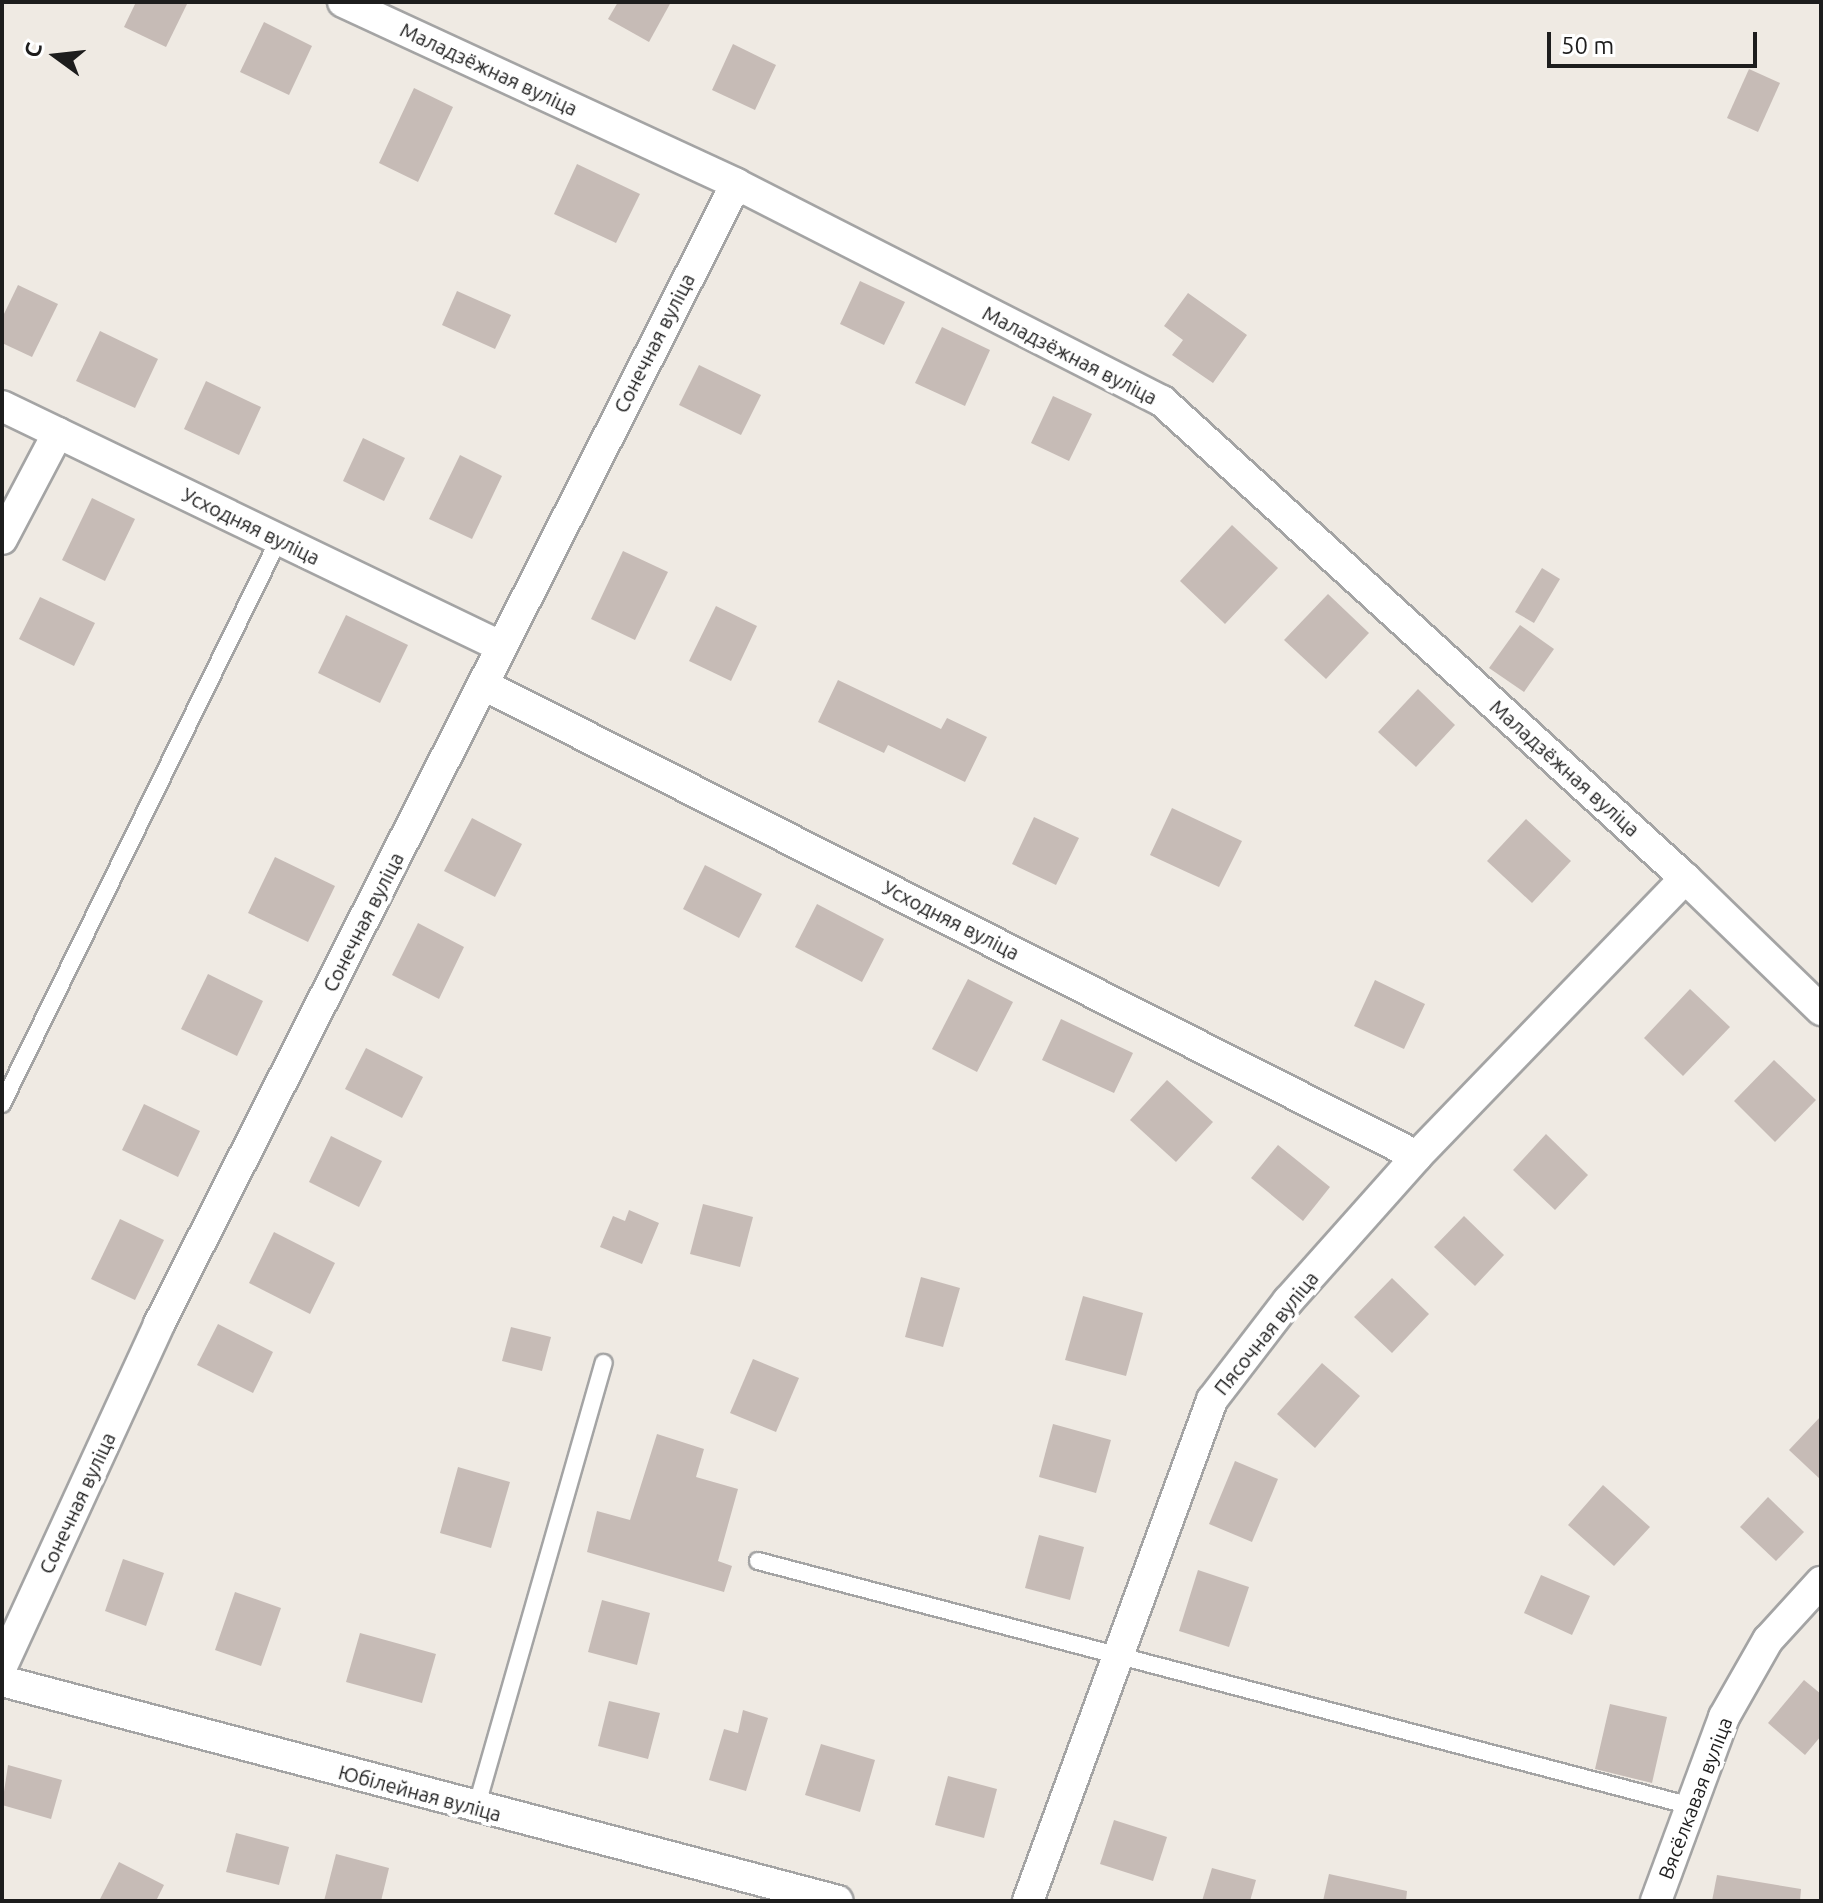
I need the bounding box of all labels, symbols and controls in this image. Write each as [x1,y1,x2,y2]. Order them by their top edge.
north arrow [16,16,96,96]
scale bar [1551,16,1761,66]
street label: Маладзёжная вуліца [397,17,581,121]
text: 50 m [1561,32,1614,59]
text: С [18,40,46,60]
street label: Сонечная вуліца [609,269,699,417]
street label: Маладзёжная вуліца [979,301,1161,409]
street label: Усходняя вуліца [178,482,324,570]
street label: Маладзёжная вуліца [1485,695,1645,841]
street label: Сонечная вуліца [318,848,408,996]
street label: Усходняя вуліца [879,875,1023,965]
street label: Пясочная вуліца [1209,1266,1323,1400]
street label: Сонечная вуліца [34,1428,120,1578]
street label: Вясёлкавая вуліца [1653,1714,1737,1882]
street label: Юбілейная вуліца [336,1760,504,1826]

